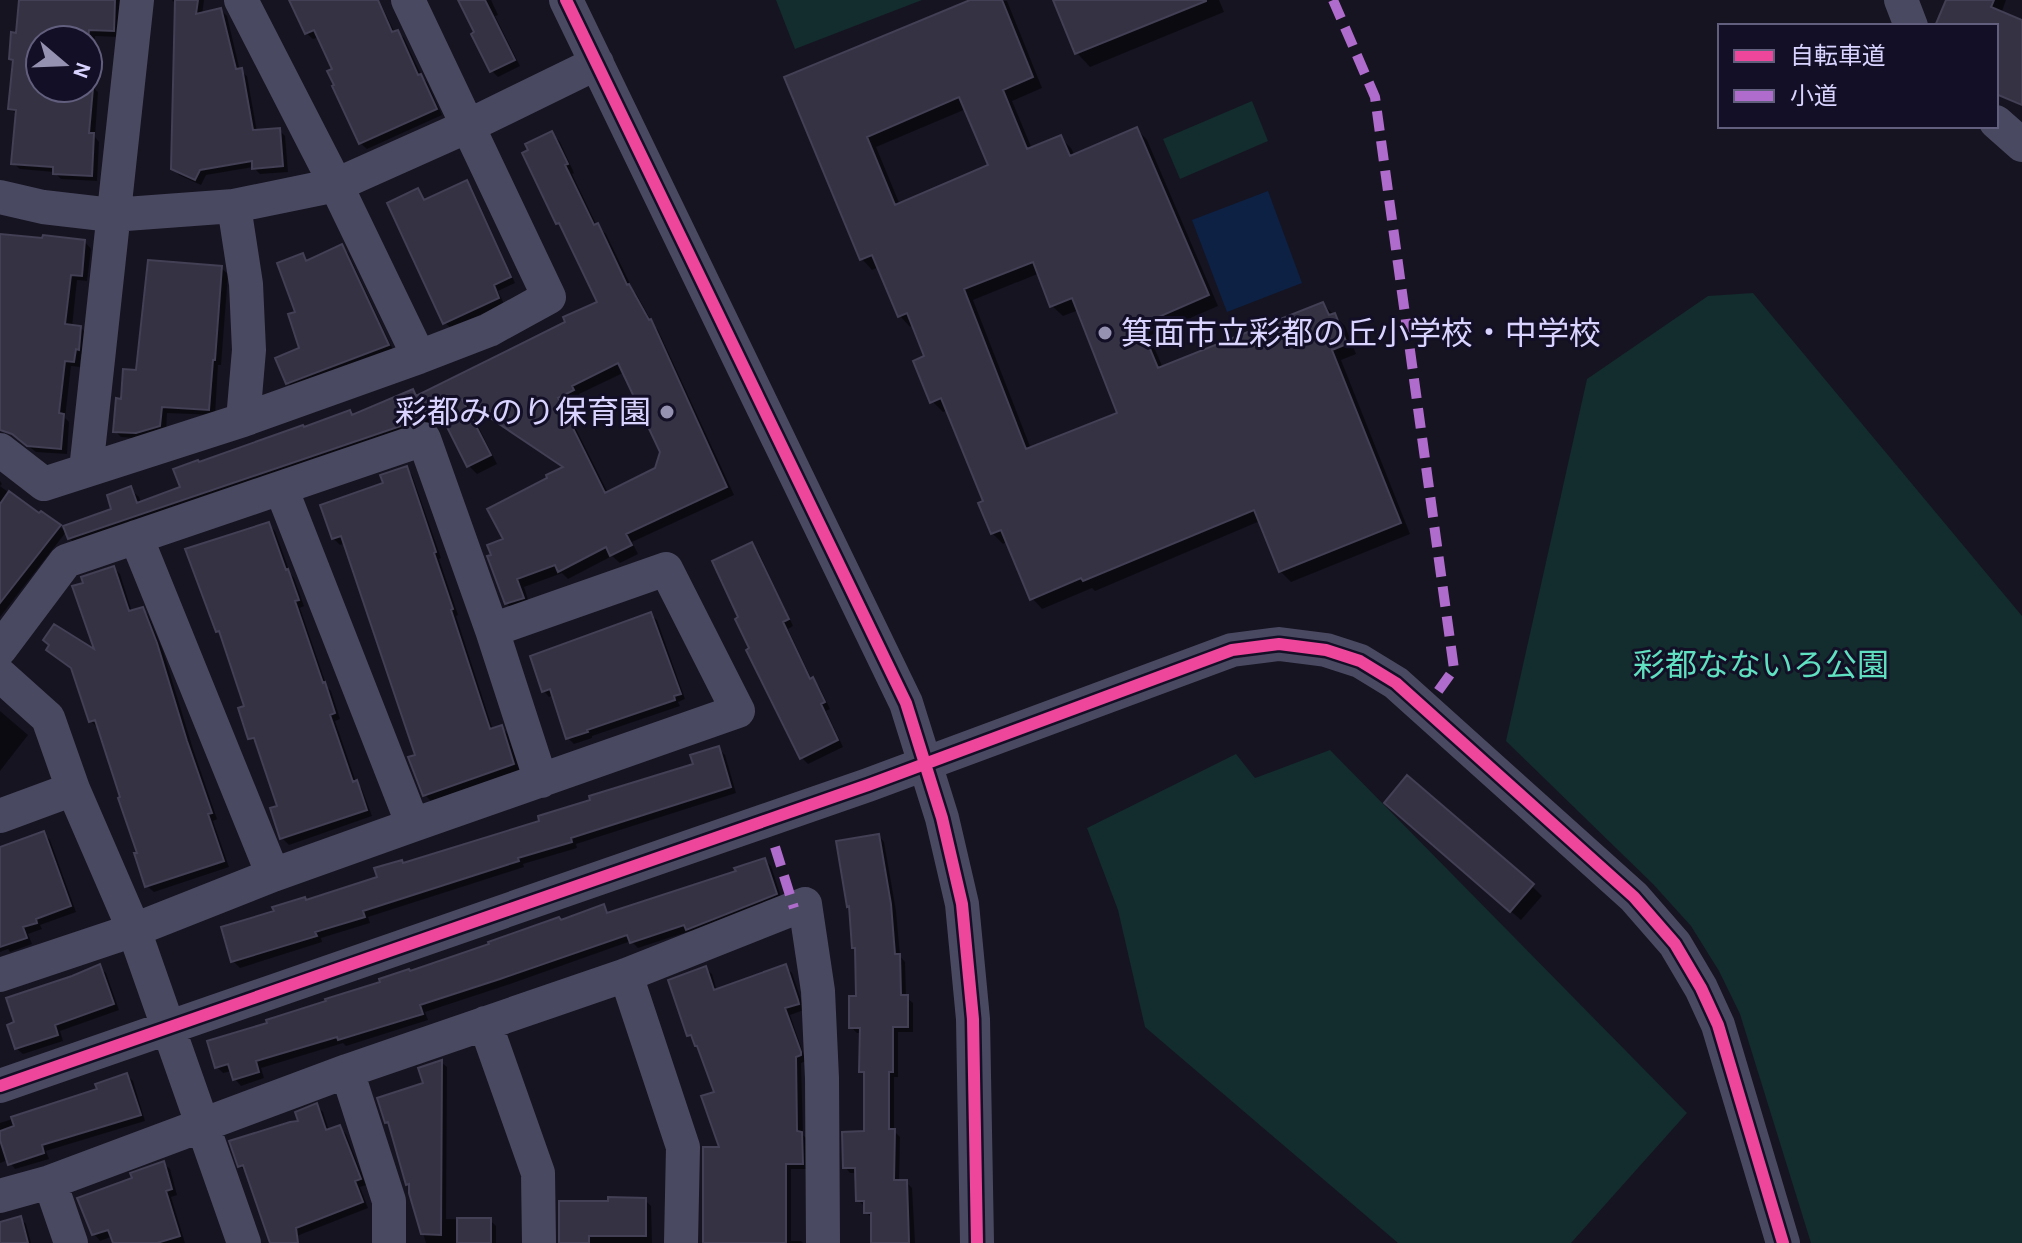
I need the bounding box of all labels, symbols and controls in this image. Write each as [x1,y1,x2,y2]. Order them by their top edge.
north arrow [24,24,104,104]
legend [1718,24,1998,128]
text: 自転車道 [1790,43,1886,69]
text: N [69,59,95,81]
text: 小道 [1790,83,1838,109]
place label: 箕面市立彩都の丘小学校・中学校 [1121,316,1601,350]
marker: 箕面市立彩都の丘小学校・中学校 [1096,324,1114,342]
place label: 彩都みのり保育園 [395,395,651,429]
marker: 彩都みのり保育園 [658,403,676,421]
park label: 彩都なないろ公園 [1633,649,1889,682]

